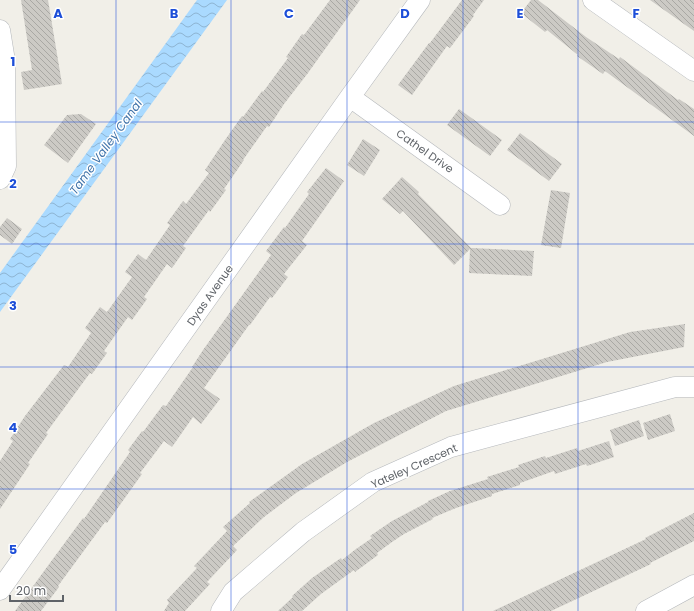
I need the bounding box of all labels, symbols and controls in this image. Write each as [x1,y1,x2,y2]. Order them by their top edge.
text: A [53,4,63,23]
text: B [170,4,179,23]
text: C [284,4,294,23]
text: D [400,4,410,23]
text: E [516,4,524,23]
text: F [632,4,640,23]
text: 1 [11,52,15,71]
water label: Tame Valley Canal [65,96,146,198]
street label: Cathel Drive [393,125,457,177]
text: 2 [9,174,17,193]
street label: Dyas Avenue [183,261,237,329]
text: 3 [9,296,17,315]
text: 4 [9,418,18,437]
street label: Yateley Crescent [368,440,460,492]
text: 5 [9,540,17,559]
scale bar [10,577,63,603]
text: 20 m [16,582,46,599]

